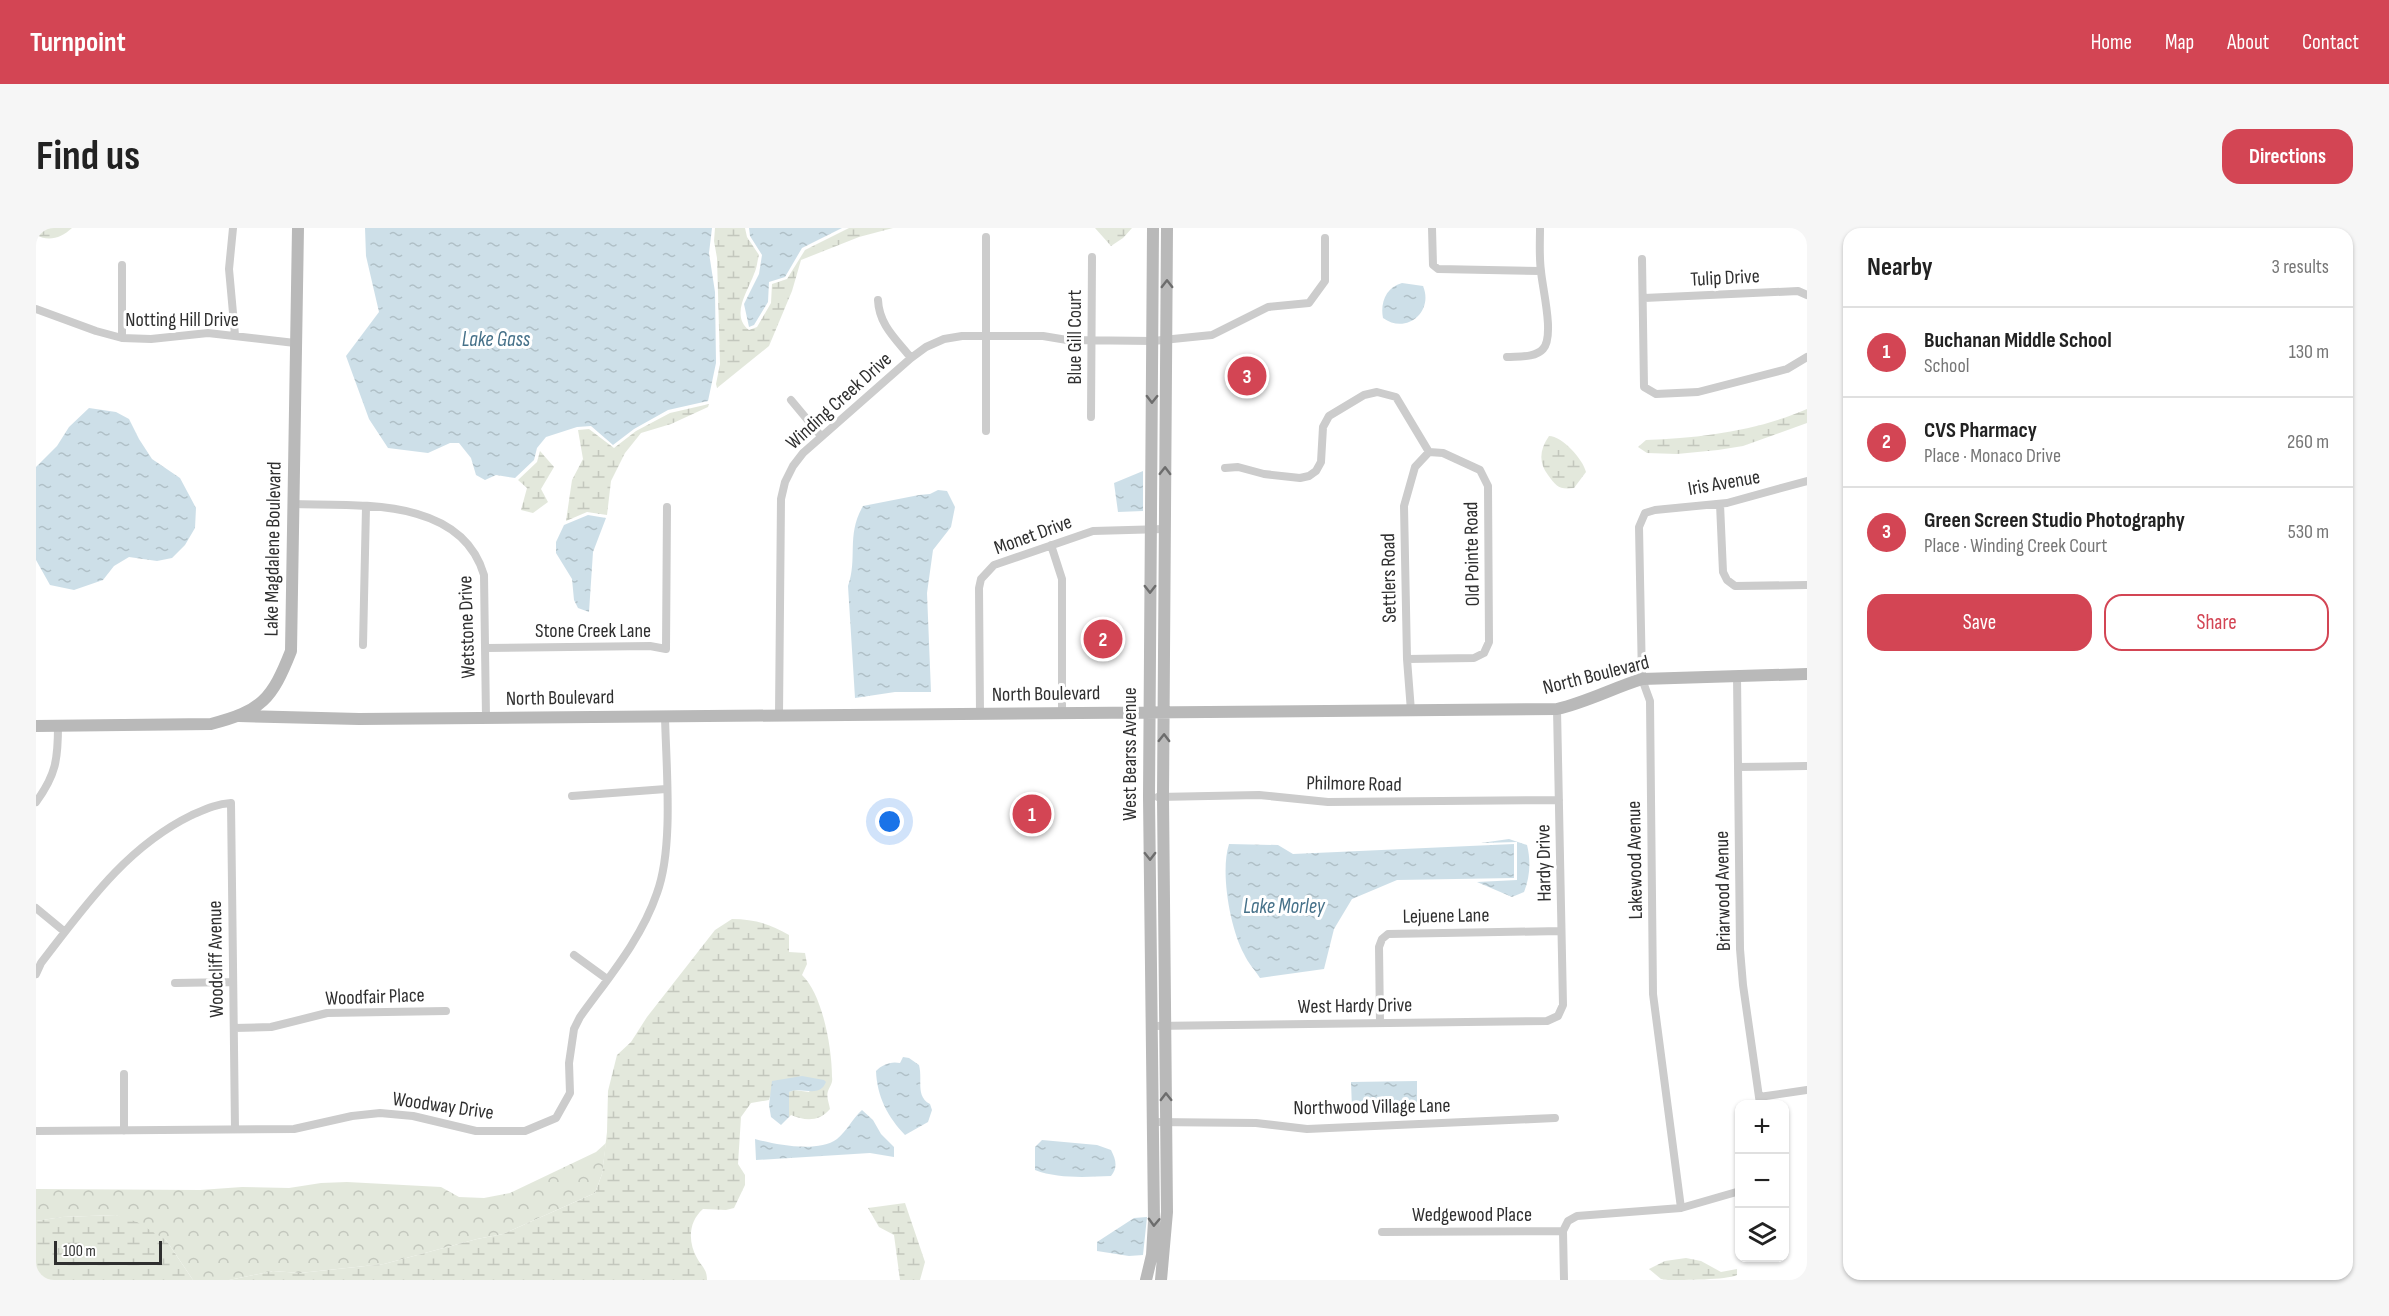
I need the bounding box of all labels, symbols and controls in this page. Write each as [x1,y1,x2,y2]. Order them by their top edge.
text: Turnpoint [30,26,126,59]
text: Home [2091,30,2132,55]
text: Map [2165,30,2194,55]
text: About [2227,30,2269,55]
text: Contact [2302,30,2359,55]
button: Directions [2222,129,2353,184]
text: Find us [36,131,140,182]
text: Nearby [1867,252,1933,283]
text: 3 results [2272,255,2329,279]
street label: Tulip Drive [1690,264,1760,292]
one-way arrow [1161,279,1173,288]
street label: Blue Gill Court [1063,290,1087,384]
street label: Notting Hill Drive [125,308,239,332]
water label: Lake Gass [462,327,531,352]
text: Buchanan Middle School [1924,327,2112,354]
text: 1 [1883,340,1890,364]
text: 130 m [2289,340,2329,364]
street label: Winding Creek Drive [781,347,897,455]
pin: 3 [1228,354,1266,398]
text: School [1924,354,1969,378]
one-way arrow [1146,395,1158,404]
text: CVS Pharmacy [1924,417,2037,444]
text: 2 [1882,430,1891,454]
text: 260 m [2287,430,2329,454]
text: Place · Monaco Drive [1924,444,2061,468]
street label: Lake Magdalene Boulevard [259,461,287,637]
street label: Iris Avenue [1686,465,1762,501]
one-way arrow [1159,466,1171,475]
street label: Old Pointe Road [1459,501,1485,607]
text: Green Screen Studio Photography [1924,507,2185,534]
street label: Monet Drive [991,510,1075,560]
text: 3 [1882,520,1891,544]
text: 530 m [2288,520,2329,544]
street label: Settlers Road [1376,533,1402,623]
text: Place · Winding Creek Court [1924,534,2107,558]
street label: Wetstone Drive [453,575,481,679]
one-way arrow [1144,585,1156,594]
button: Save [1867,594,2092,651]
button: Share [2104,594,2329,651]
pin: 2 [1084,616,1122,662]
street label: Stone Creek Lane [535,619,651,643]
street label: North Boulevard [1541,650,1651,700]
street label: North Boulevard [992,681,1100,707]
street label: North Boulevard [506,685,614,711]
street label: West Bearss Avenue [1118,687,1142,821]
one-way arrow [1157,734,1170,743]
street label: Philmore Road [1306,771,1402,797]
pin: 1 [1012,792,1052,836]
street label: Lakewood Avenue [1622,801,1648,919]
your location [875,807,904,836]
street label: Hardy Drive [1531,824,1557,902]
street label: Briarwood Avenue [1710,831,1736,951]
one-way arrow [1144,851,1156,860]
water label: Lake Morley [1243,894,1326,919]
street label: Woodcliff Avenue [203,900,229,1018]
street label: Lejuene Lane [1402,903,1490,929]
street label: Woodfair Place [325,983,425,1011]
street label: West Hardy Drive [1297,993,1413,1019]
street label: Woodway Drive [391,1087,495,1125]
one-way arrow [1160,1093,1172,1102]
street label: Northwood Village Lane [1293,1094,1451,1120]
map controls [1735,1100,1789,1262]
button: + [1735,1100,1789,1154]
button: − [1735,1154,1789,1208]
street label: Wedgewood Place [1412,1203,1532,1227]
button: layers [1735,1208,1789,1262]
one-way arrow [1147,1218,1160,1227]
scale bar [54,1238,162,1266]
text: 100 m [63,1242,96,1261]

